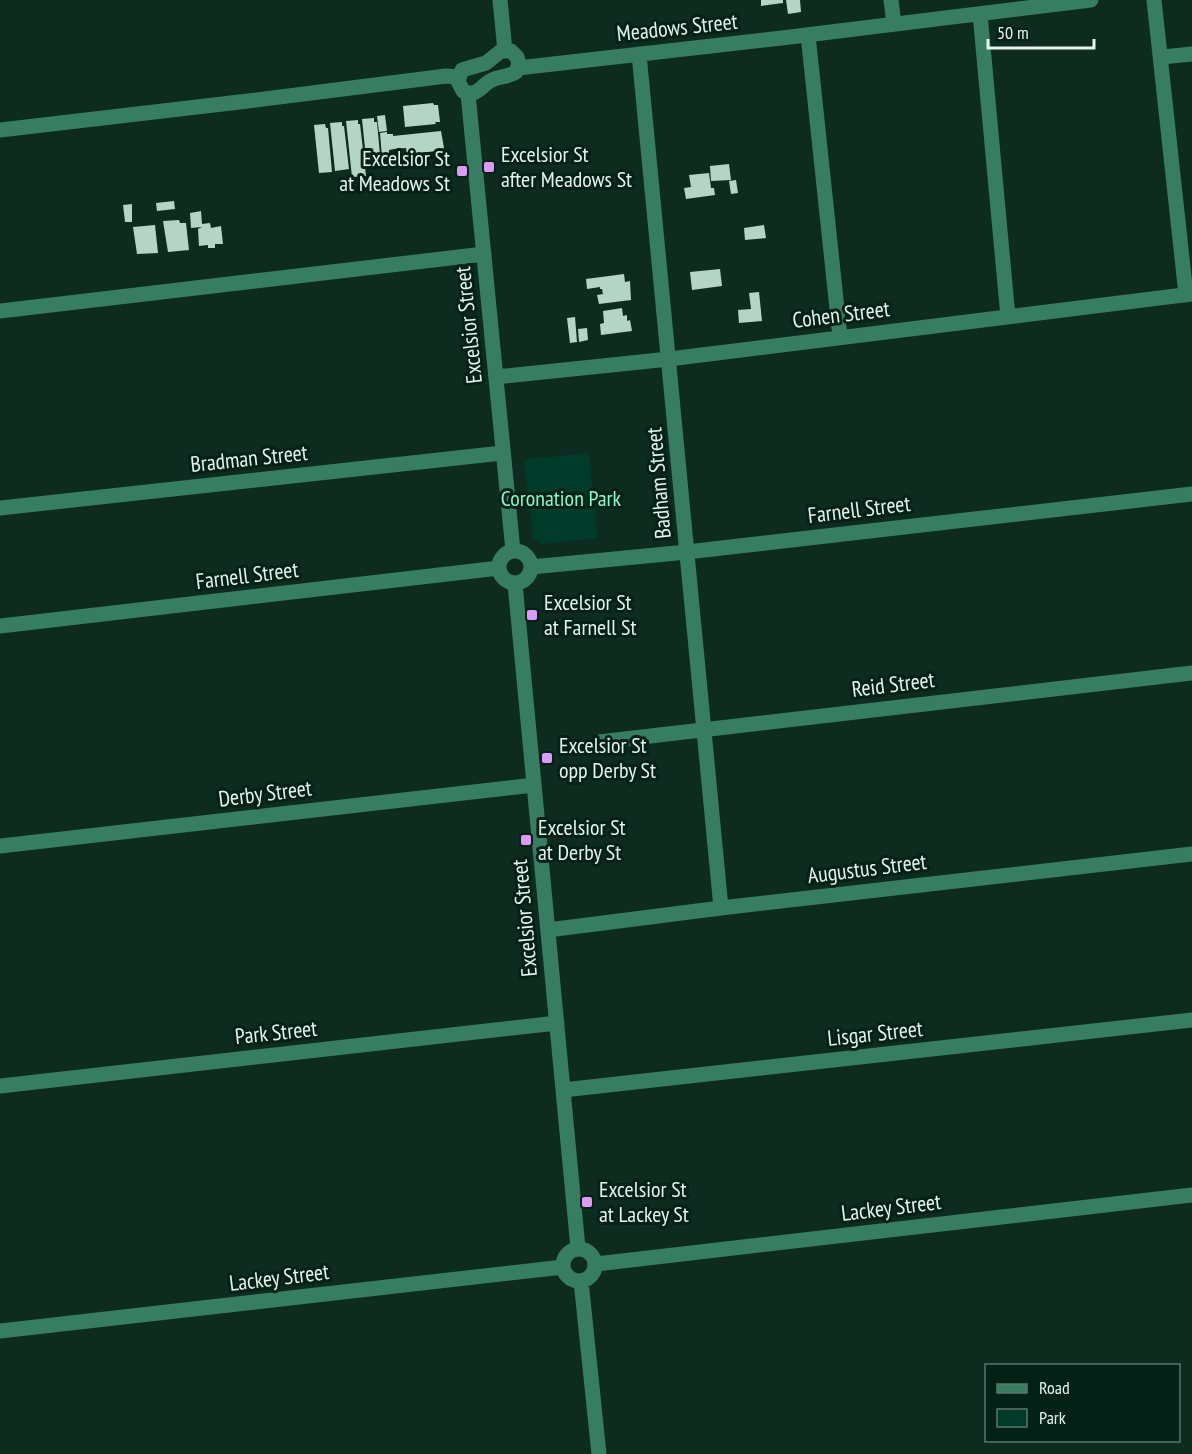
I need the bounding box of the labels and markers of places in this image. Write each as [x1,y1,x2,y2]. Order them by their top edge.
place label: Excelsior St after Meadows St [501,140,632,193]
place label: Excelsior St at Meadows St [339,144,450,197]
marker: Excelsior St after Meadows St [482,160,496,174]
marker: Excelsior St at Meadows St [455,164,469,178]
place label: Excelsior St at Farnell St [544,588,637,641]
marker: Excelsior St at Farnell St [525,608,539,622]
place label: Excelsior St opp Derby St [559,731,656,784]
marker: Excelsior St opp Derby St [540,751,554,765]
place label: Excelsior St at Derby St [538,813,626,866]
marker: Excelsior St at Derby St [519,833,533,847]
place label: Excelsior St at Lackey St [599,1175,689,1228]
marker: Excelsior St at Lackey St [580,1195,594,1209]

